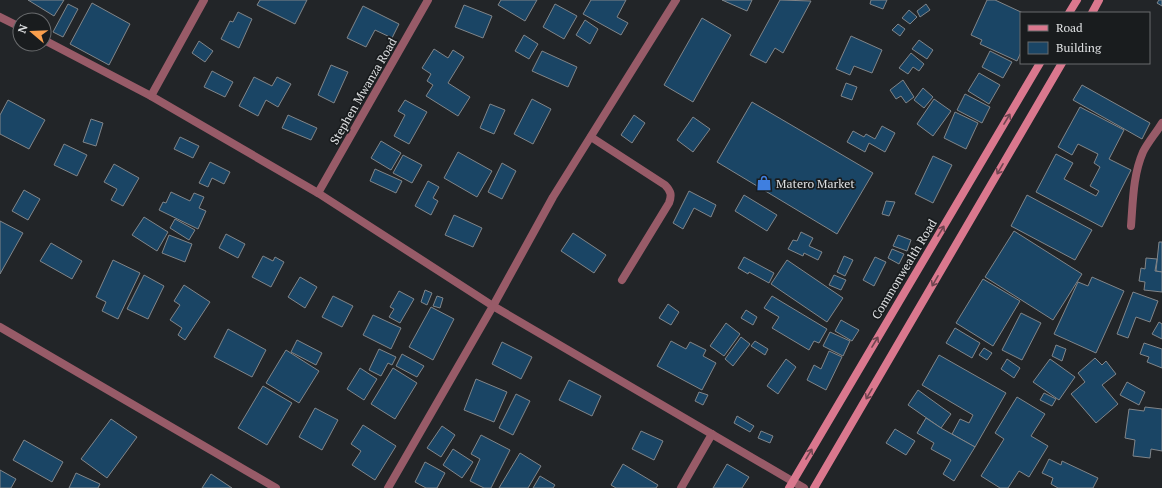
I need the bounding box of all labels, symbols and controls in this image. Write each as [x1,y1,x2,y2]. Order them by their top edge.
north arrow [12,12,52,52]
legend [1020,12,1150,64]
text: Road [1056,20,1083,35]
text: N [15,22,31,35]
street label: Stephen Mwanza Road [326,35,400,147]
text: Building [1056,40,1102,55]
one-way arrow [1004,113,1012,125]
one-way arrow [996,163,1004,175]
shop icon: Matero Market [755,174,773,192]
place label: Matero Market [776,176,855,191]
street label: Commonwealth Road [868,216,940,322]
one-way arrow [938,225,946,237]
one-way arrow [930,275,938,287]
one-way arrow [871,337,879,348]
one-way arrow [865,388,873,400]
one-way arrow [805,448,813,460]

